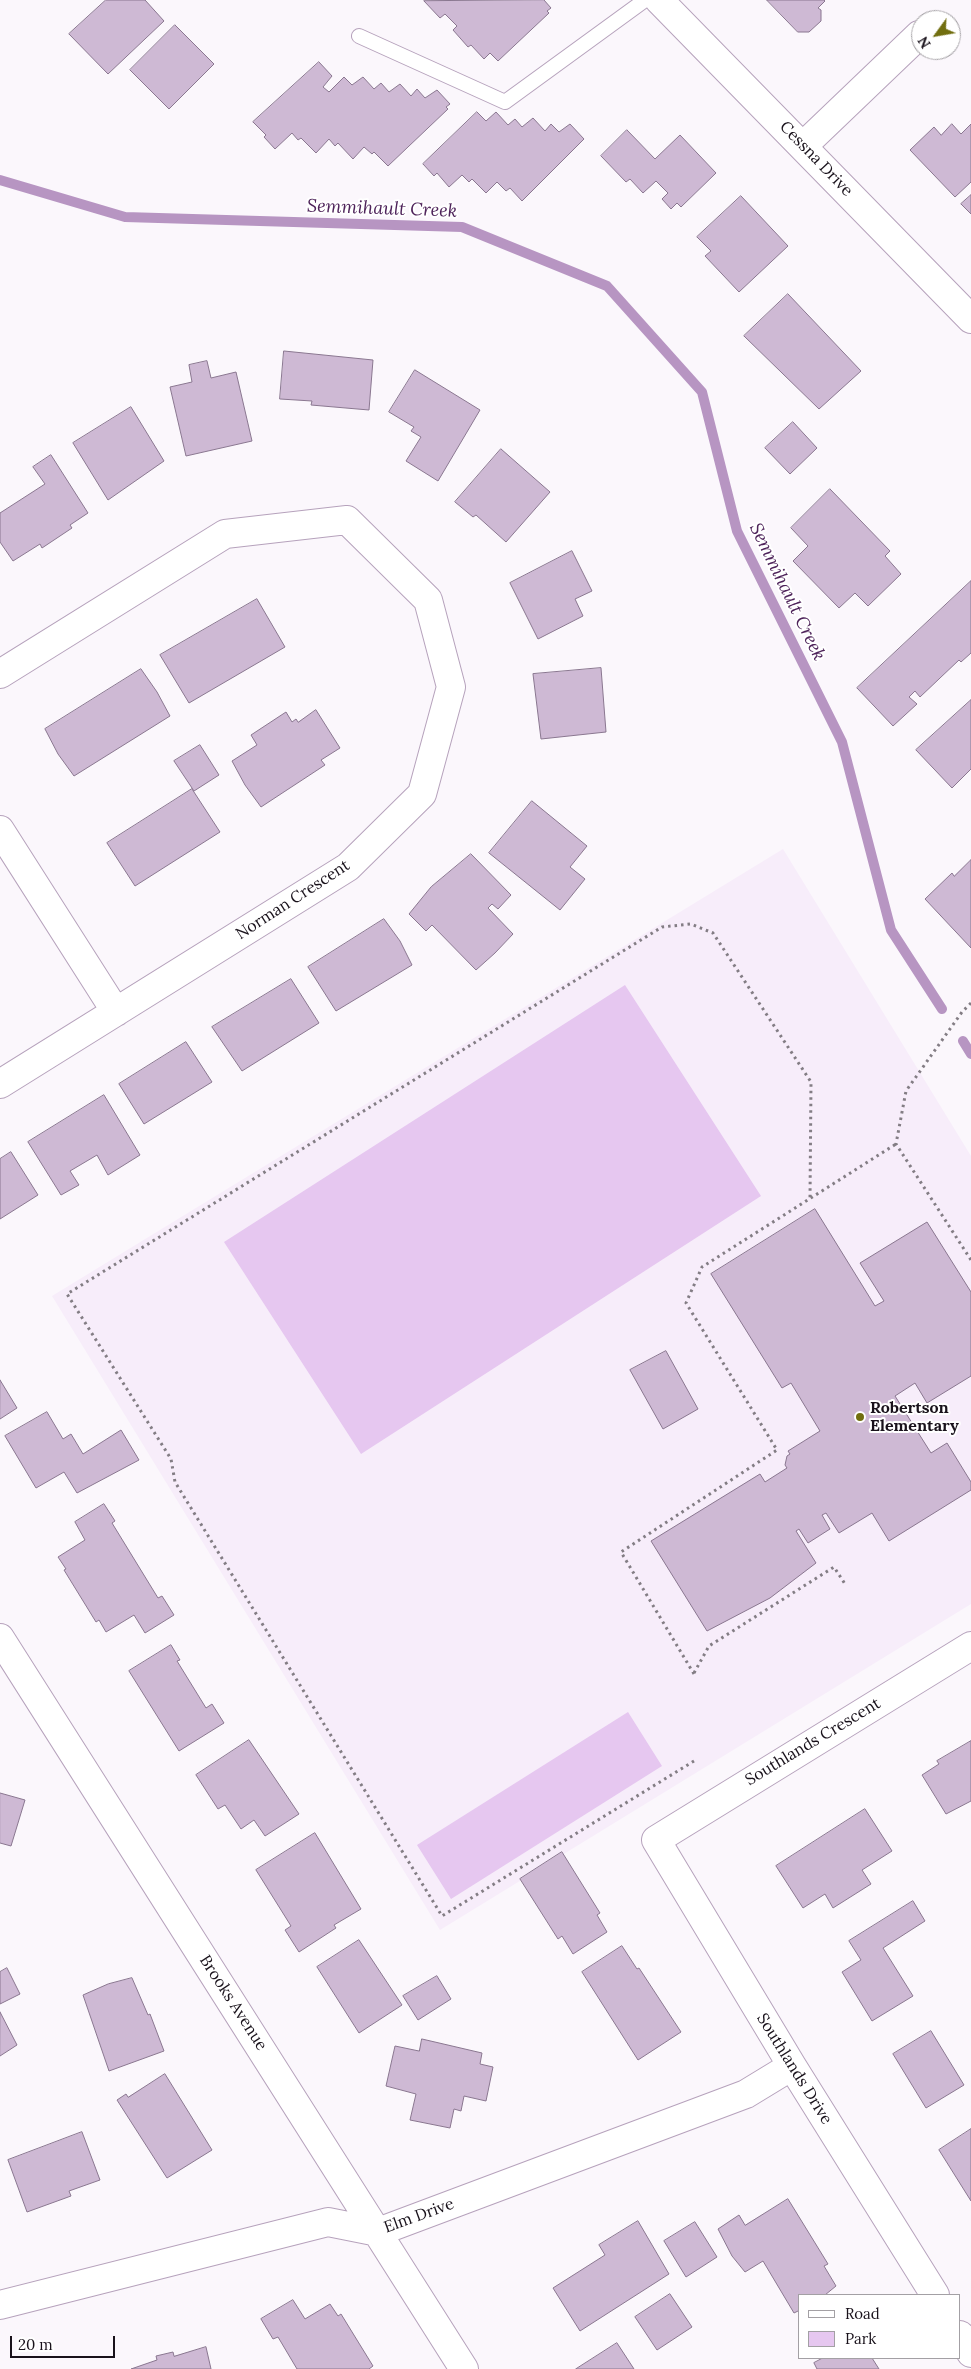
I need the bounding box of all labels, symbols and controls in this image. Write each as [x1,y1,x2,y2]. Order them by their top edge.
north arrow [911,10,961,60]
text: N [914,33,935,52]
street label: Cessna Drive [775,117,857,201]
water label: Semmihault Creek [307,196,457,222]
water label: Semmihault Creek [744,520,830,664]
street label: Norman Crescent [233,856,353,944]
place label: Robertson Elementary [870,1398,959,1436]
marker: Robertson Elementary [854,1411,866,1423]
street label: Southlands Crescent [742,1694,884,1790]
street label: Brooks Avenue [195,1952,271,2054]
street label: Southlands Drive [752,2010,836,2128]
street label: Elm Drive [381,2195,457,2237]
legend [798,2294,961,2359]
text: Road [845,2304,880,2323]
scale bar [12,2326,118,2358]
text: Park [845,2329,876,2348]
text: 20 m [18,2335,53,2354]

